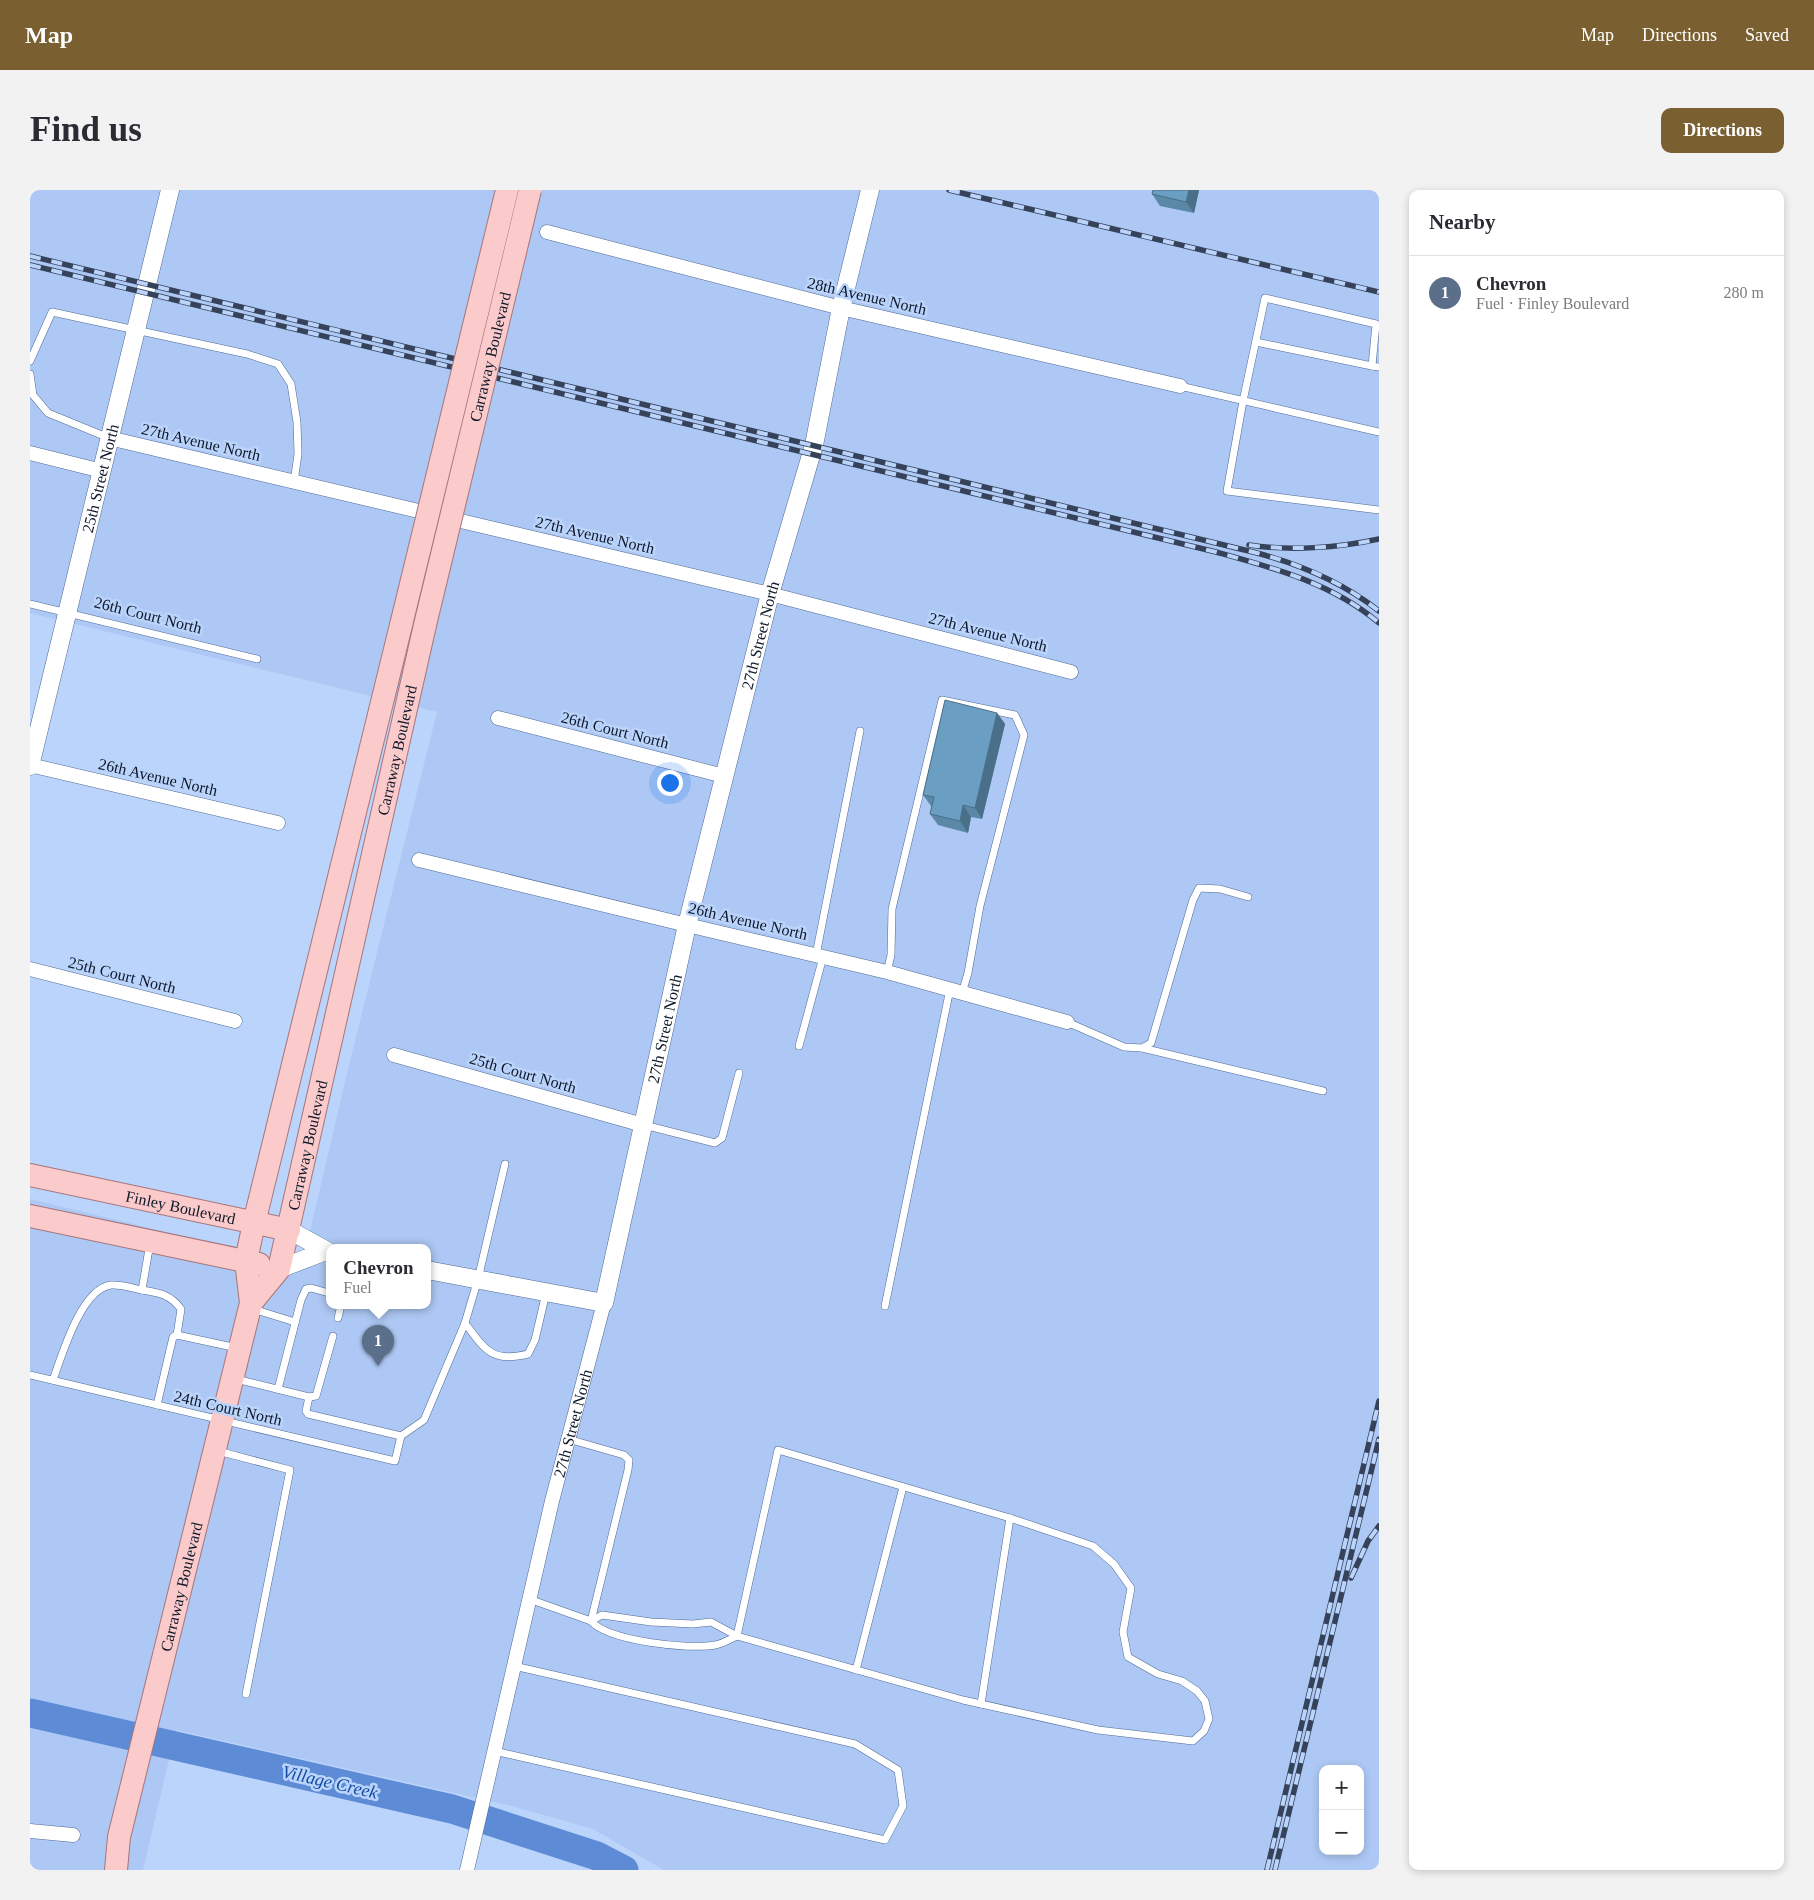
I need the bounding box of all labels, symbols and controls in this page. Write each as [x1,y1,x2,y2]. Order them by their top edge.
text: Map [25,22,73,48]
text: Map [1581,25,1614,45]
text: Directions [1642,25,1717,45]
text: Saved [1745,25,1789,45]
button: Directions [1661,108,1784,153]
text: Find us [30,110,142,149]
text: Nearby [1429,210,1496,234]
text: Chevron [1476,273,1546,294]
street label: 28th Avenue North [806,274,928,318]
text: 1 [1441,284,1449,301]
text: 280 m [1724,284,1764,301]
street label: Carraway Boulevard [466,290,514,423]
text: Fuel · Finley Boulevard [1476,295,1629,312]
street label: 27th Avenue North [140,420,262,464]
street label: 25th Street North [79,422,121,534]
street label: 27th Avenue North [534,513,656,557]
street label: 27th Street North [738,579,782,691]
street label: 26th Court North [92,593,204,637]
street label: 27th Avenue North [927,609,1049,655]
street label: Carraway Boulevard [374,684,420,817]
street label: 26th Court North [559,708,671,752]
street label: 26th Avenue North [97,755,219,799]
your location [657,770,683,796]
street label: 26th Avenue North [687,899,809,943]
street label: 25th Court North [66,953,178,997]
street label: 27th Street North [644,972,684,1085]
street label: 25th Court North [468,1050,578,1096]
street label: Carraway Boulevard [284,1079,330,1212]
street label: Finley Boulevard [124,1187,237,1227]
popup [326,1244,431,1309]
text: Chevron [343,1257,414,1278]
text: Fuel [343,1279,372,1296]
pin: 1 [362,1325,394,1366]
street label: 27th Street North [550,1367,595,1479]
street label: 24th Court North [172,1387,284,1429]
street label: Carraway Boulevard [157,1520,205,1653]
water label: Village Creek [280,1761,381,1803]
map controls [1319,1765,1364,1855]
button: + [1319,1765,1364,1810]
button: − [1319,1810,1364,1855]

